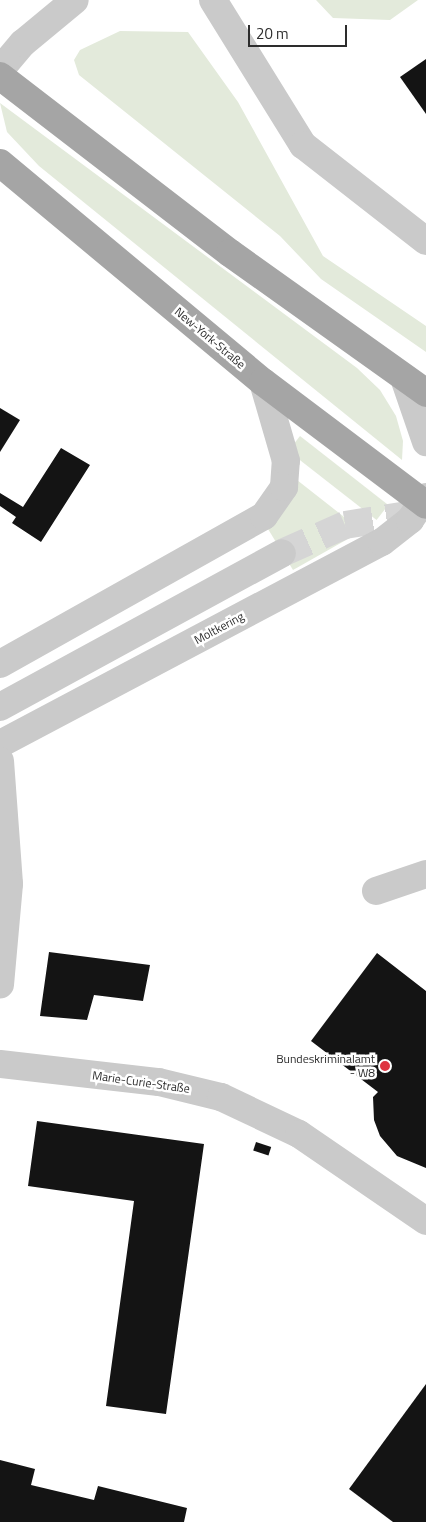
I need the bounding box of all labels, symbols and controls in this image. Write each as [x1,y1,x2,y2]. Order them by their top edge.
scale bar [251,15,350,47]
text: 20 m [256,22,289,45]
street label: New-York-Straße [172,304,248,372]
street label: Moltkering [192,609,246,647]
place label: Bundeskriminalamt - W8 [276,1052,375,1080]
marker: Bundeskriminalamt - W8 [379,1060,391,1072]
street label: Marie-Curie-Straße [91,1068,191,1096]

